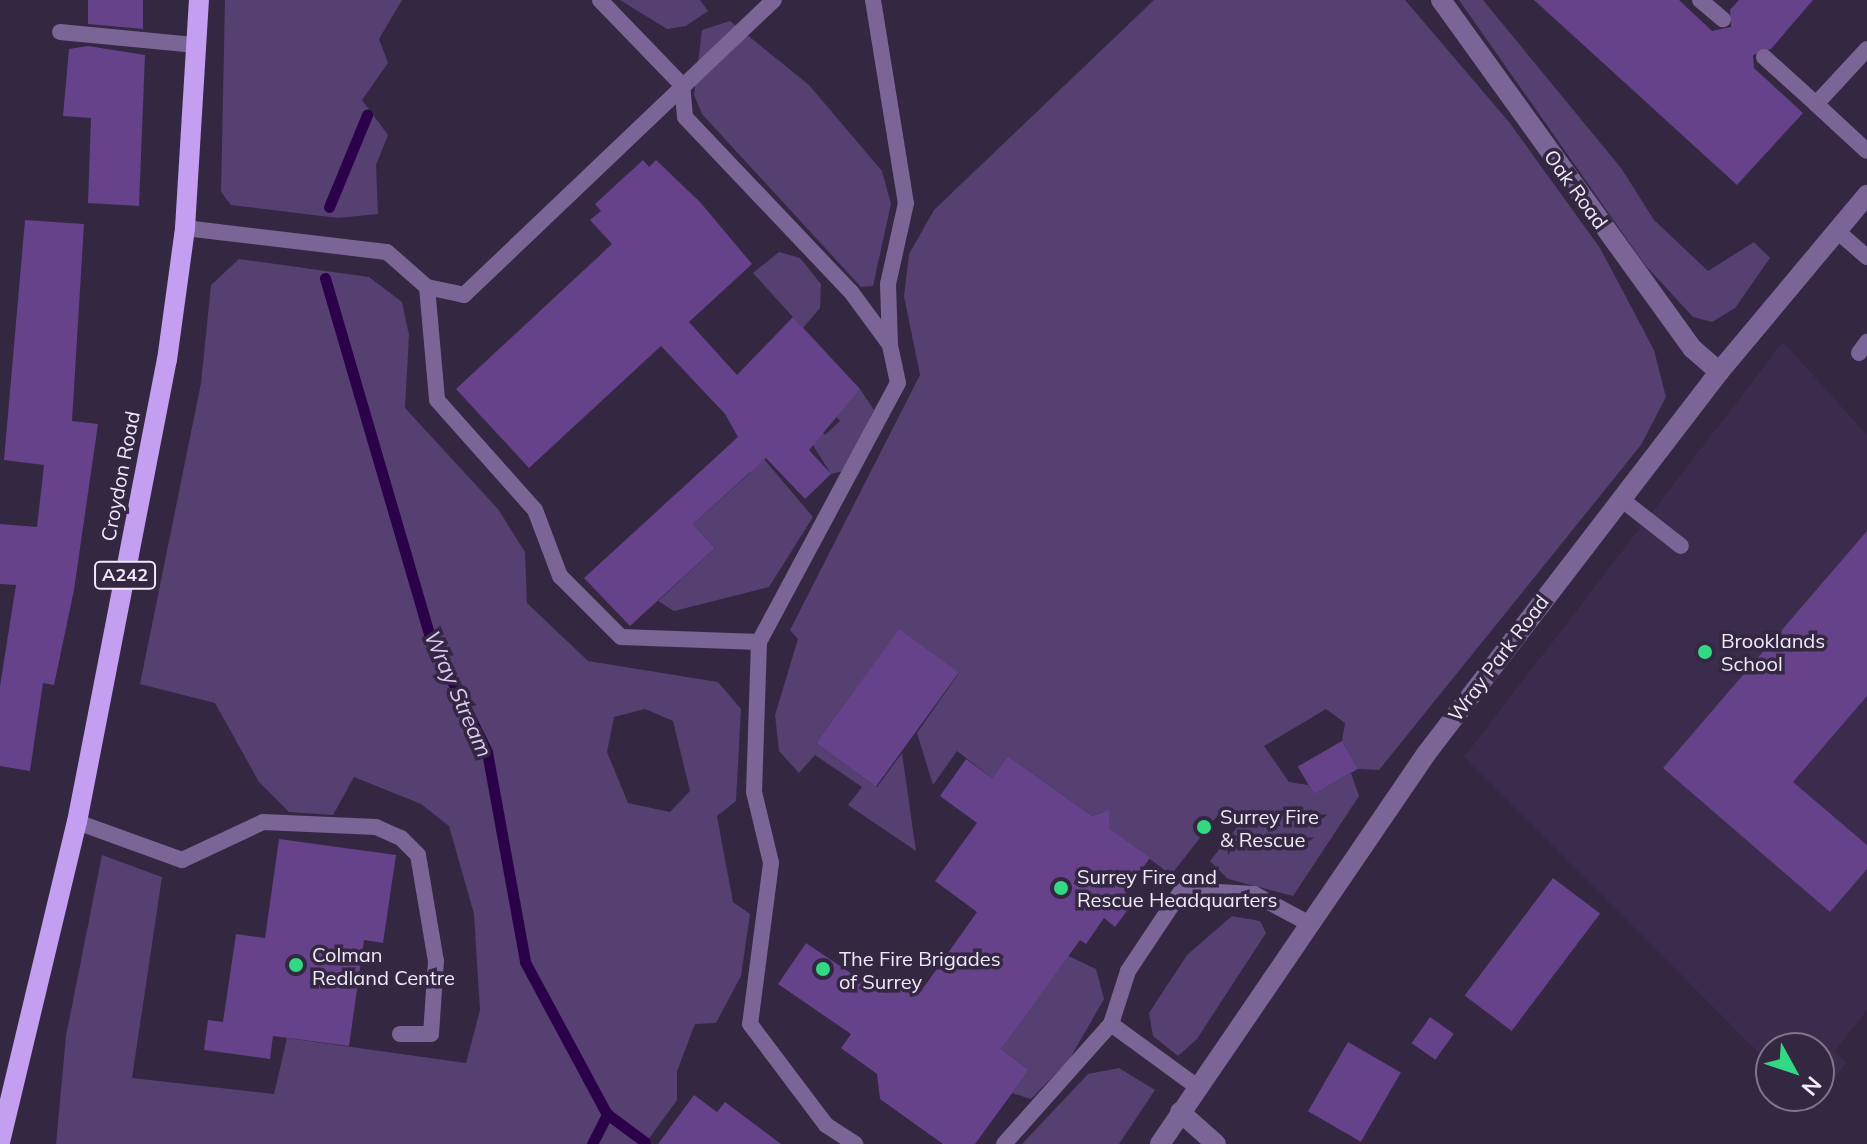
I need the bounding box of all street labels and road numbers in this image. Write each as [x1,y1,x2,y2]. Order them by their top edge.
street label: Oak Road [1539,145,1613,233]
street label: Croydon Road [96,409,144,543]
road number: A242 [93,561,157,589]
street label: Wray Park Road [1443,590,1553,726]

